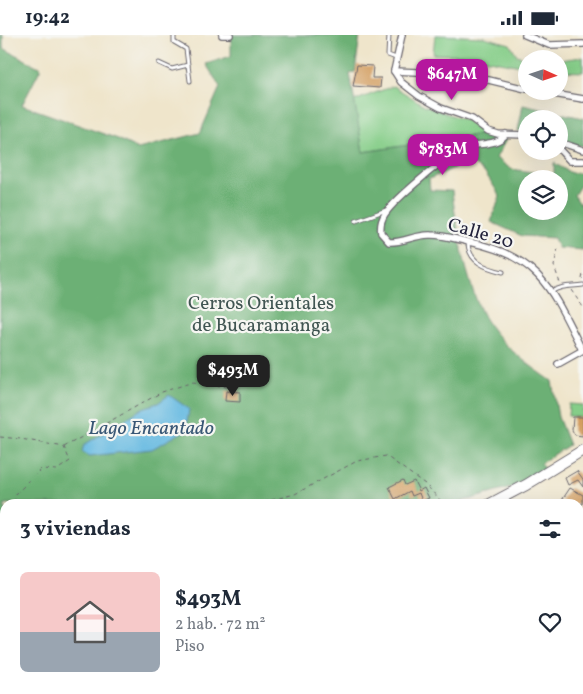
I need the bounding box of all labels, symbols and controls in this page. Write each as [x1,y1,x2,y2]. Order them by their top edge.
text: 19:42 [25,5,70,31]
north arrow [518,50,568,100]
map controls [518,50,568,220]
pin: $647M [417,58,487,101]
text: $647M [427,64,477,86]
button: locate [518,110,568,160]
pin: $783M [408,133,478,176]
text: $783M [419,139,467,161]
button: layers [518,170,568,220]
street label: Calle 20 [444,212,516,256]
park label: Cerros Orientales de Bucaramanga [188,291,334,339]
pin: $493M [198,355,268,397]
text: $493M [208,360,258,382]
water label: Lago Encantado [88,415,214,443]
text: 3 viviendas [20,515,131,544]
icon: filters [536,515,564,543]
text: $493M [175,585,241,614]
icon: home [60,592,120,652]
icon: heart [536,608,564,636]
text: 2 hab. · 72 m² [175,614,266,636]
text: Piso [175,636,204,658]

